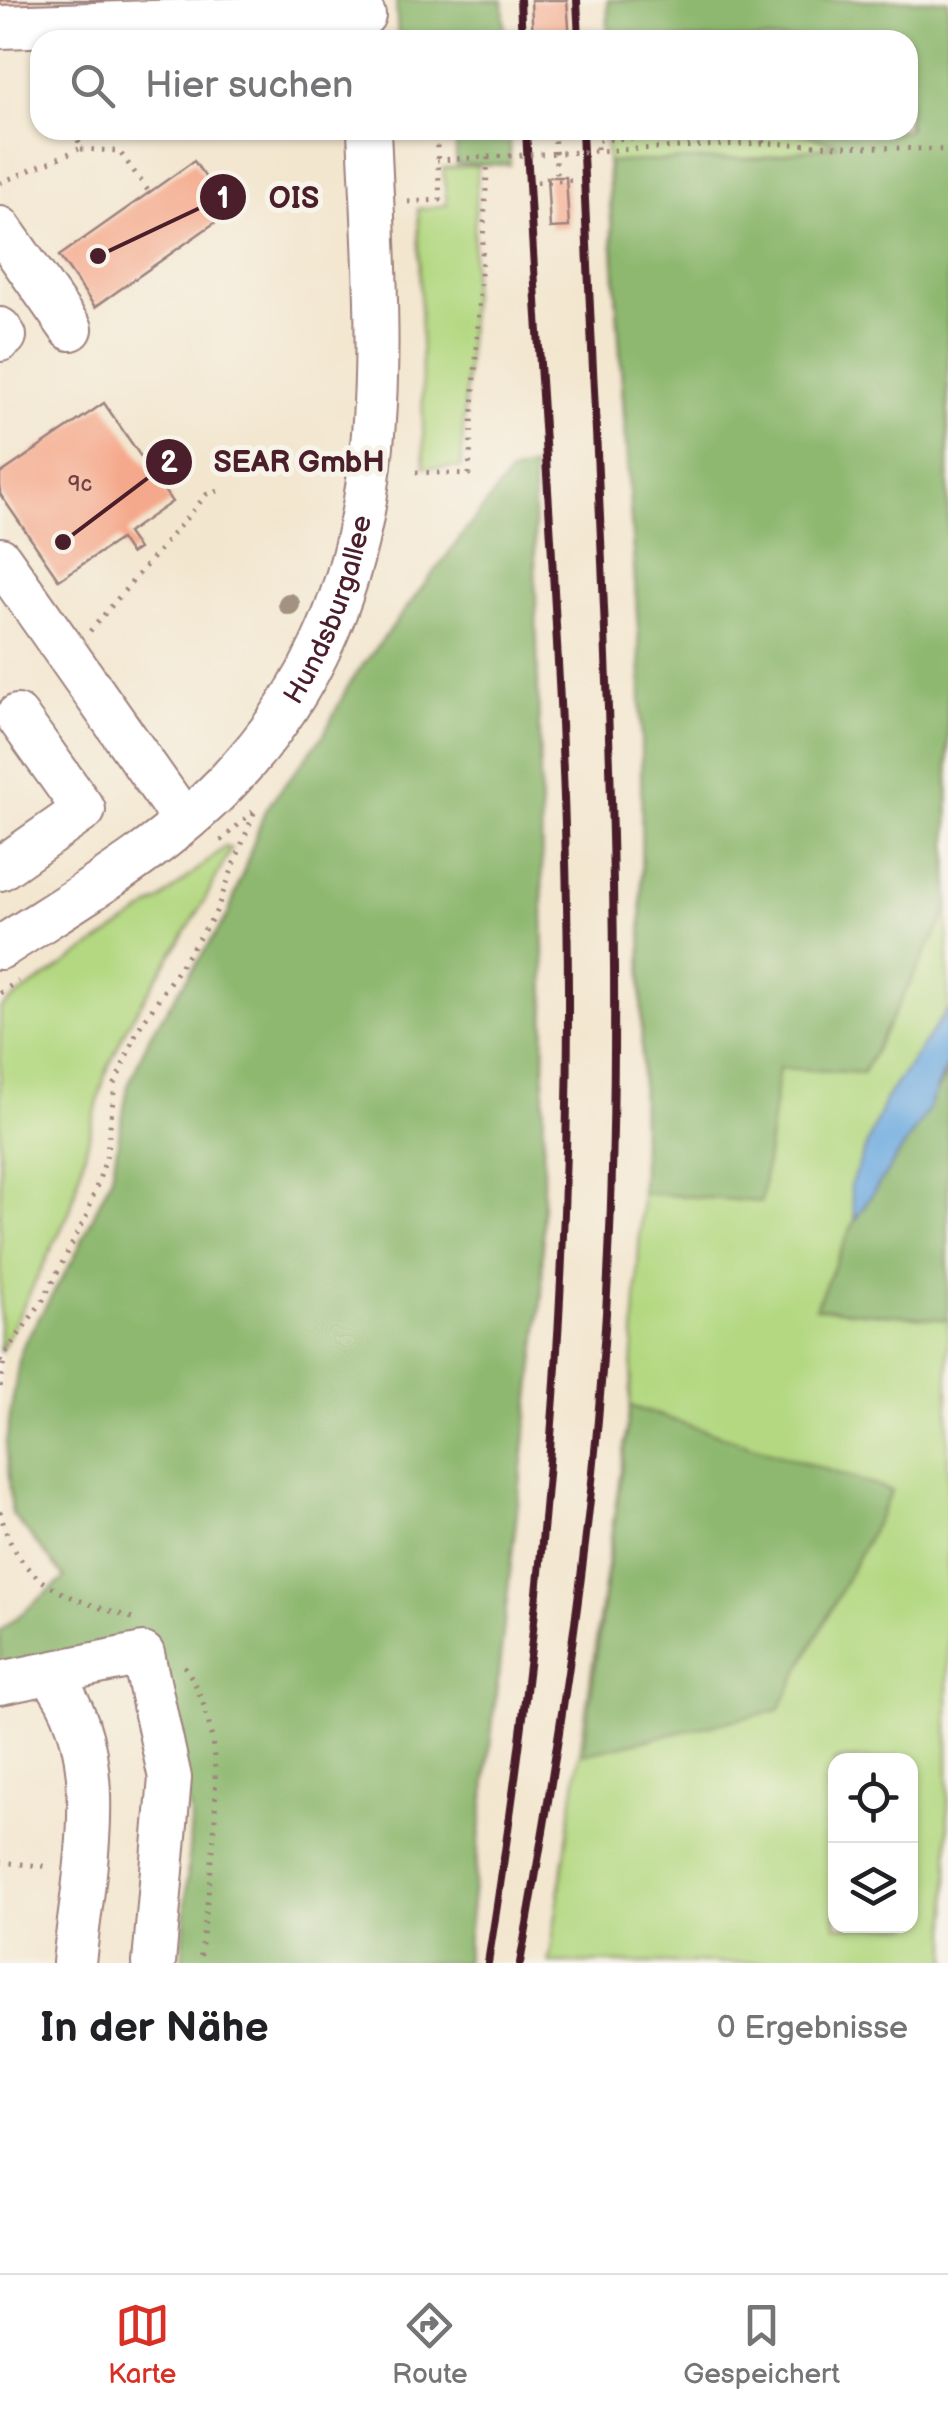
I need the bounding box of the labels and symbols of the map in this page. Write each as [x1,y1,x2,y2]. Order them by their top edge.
callout: OIS [198,167,339,227]
text: 1 [217,181,229,217]
text: OIS [269,181,319,217]
callout: SEAR GmbH [144,432,405,492]
text: 2 [160,445,178,481]
text: SEAR GmbH [213,445,385,481]
house number: 9c [68,471,92,498]
street label: Hundsburgallee [277,512,378,710]

